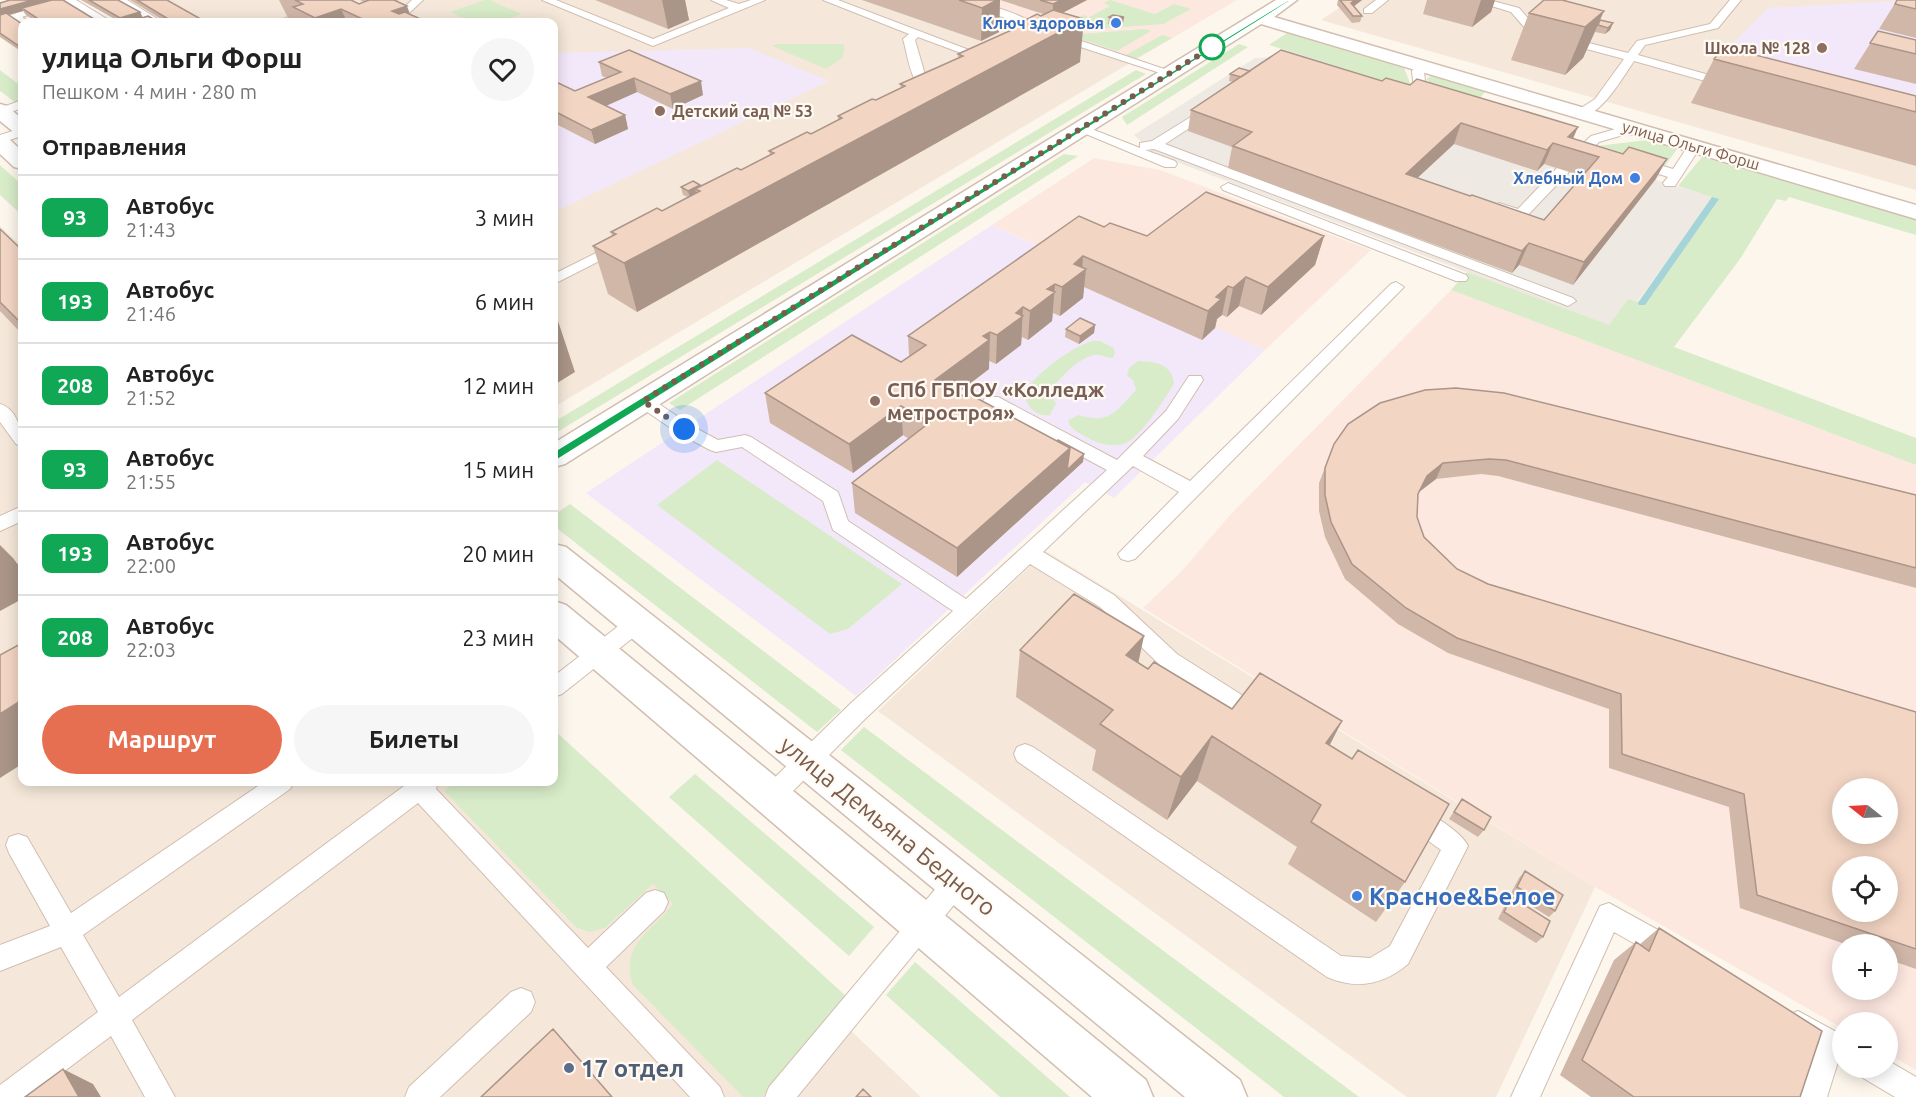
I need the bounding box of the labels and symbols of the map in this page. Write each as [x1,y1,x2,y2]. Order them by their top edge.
place label: Ключ здоровья [982,14,1104,32]
marker: Ключ здоровья [1109,16,1123,30]
unlabelled marker [1199,34,1225,60]
place label: Школа № 128 [1705,39,1810,57]
marker: Школа № 128 [1815,41,1829,55]
place label: Детский сад № 53 [672,102,813,120]
marker: Детский сад № 53 [653,104,667,118]
street label: улица Ольги Форш [1620,117,1762,173]
place label: Хлебный Дом [1513,169,1623,187]
marker: Хлебный Дом [1628,171,1642,185]
place label: СПб ГБПОУ «Колледж метростроя» [887,378,1105,424]
marker: СПб ГБПОУ «Колледж метростроя» [868,394,882,408]
your location [669,414,699,444]
street label: улица Демьяна Бедного [775,731,1001,921]
north arrow [1832,778,1898,844]
place label: Красное&Белое [1369,883,1556,910]
marker: Красное&Белое [1350,889,1364,903]
place label: 17 отдел [581,1055,684,1082]
marker: 17 отдел [562,1061,576,1075]

